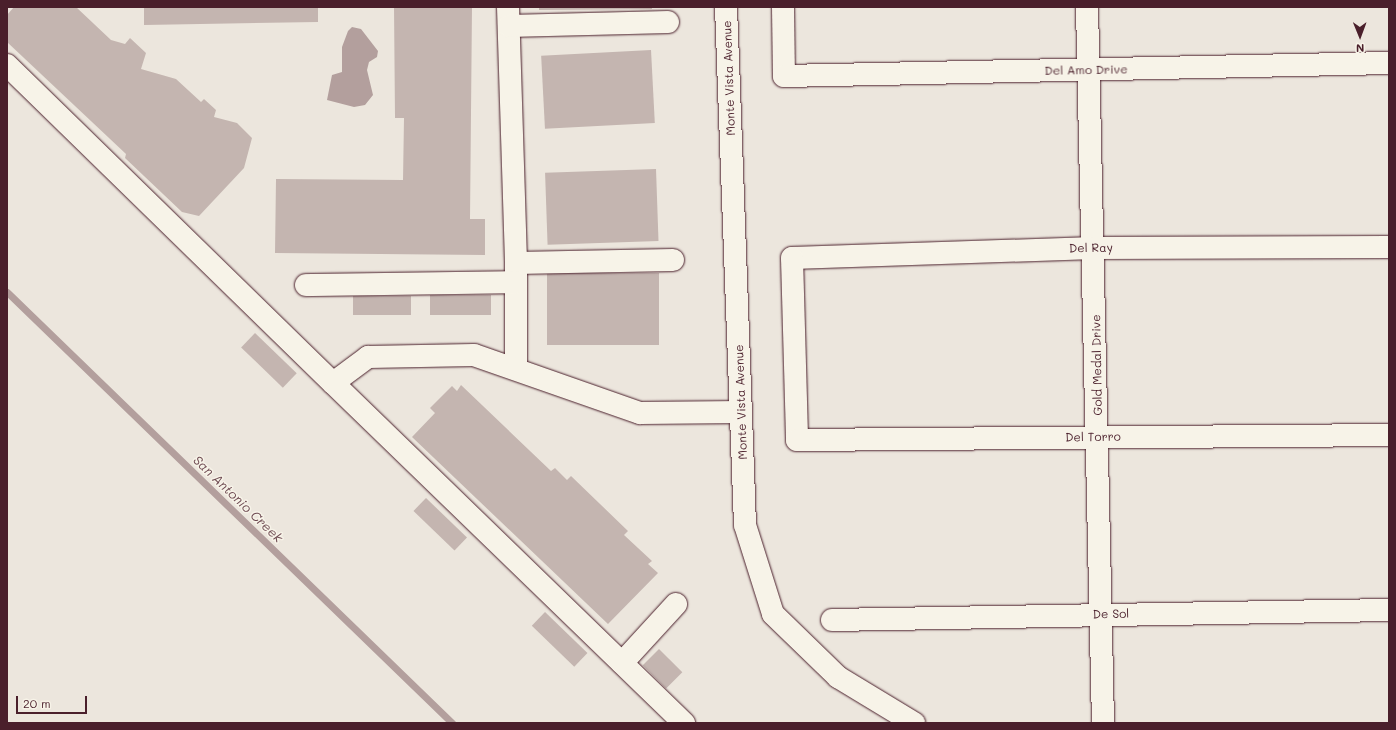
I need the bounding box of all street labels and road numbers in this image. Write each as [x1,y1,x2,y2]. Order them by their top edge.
street label: Monte Vista Avenue [720,20,738,136]
street label: Del Amo Drive [1044,62,1128,78]
street label: Del Ray [1069,240,1113,256]
street label: Gold Medal Drive [1089,314,1105,416]
street label: Monte Vista Avenue [732,344,750,460]
street label: Del Torro [1065,429,1121,445]
street label: De Sol [1093,606,1129,622]

